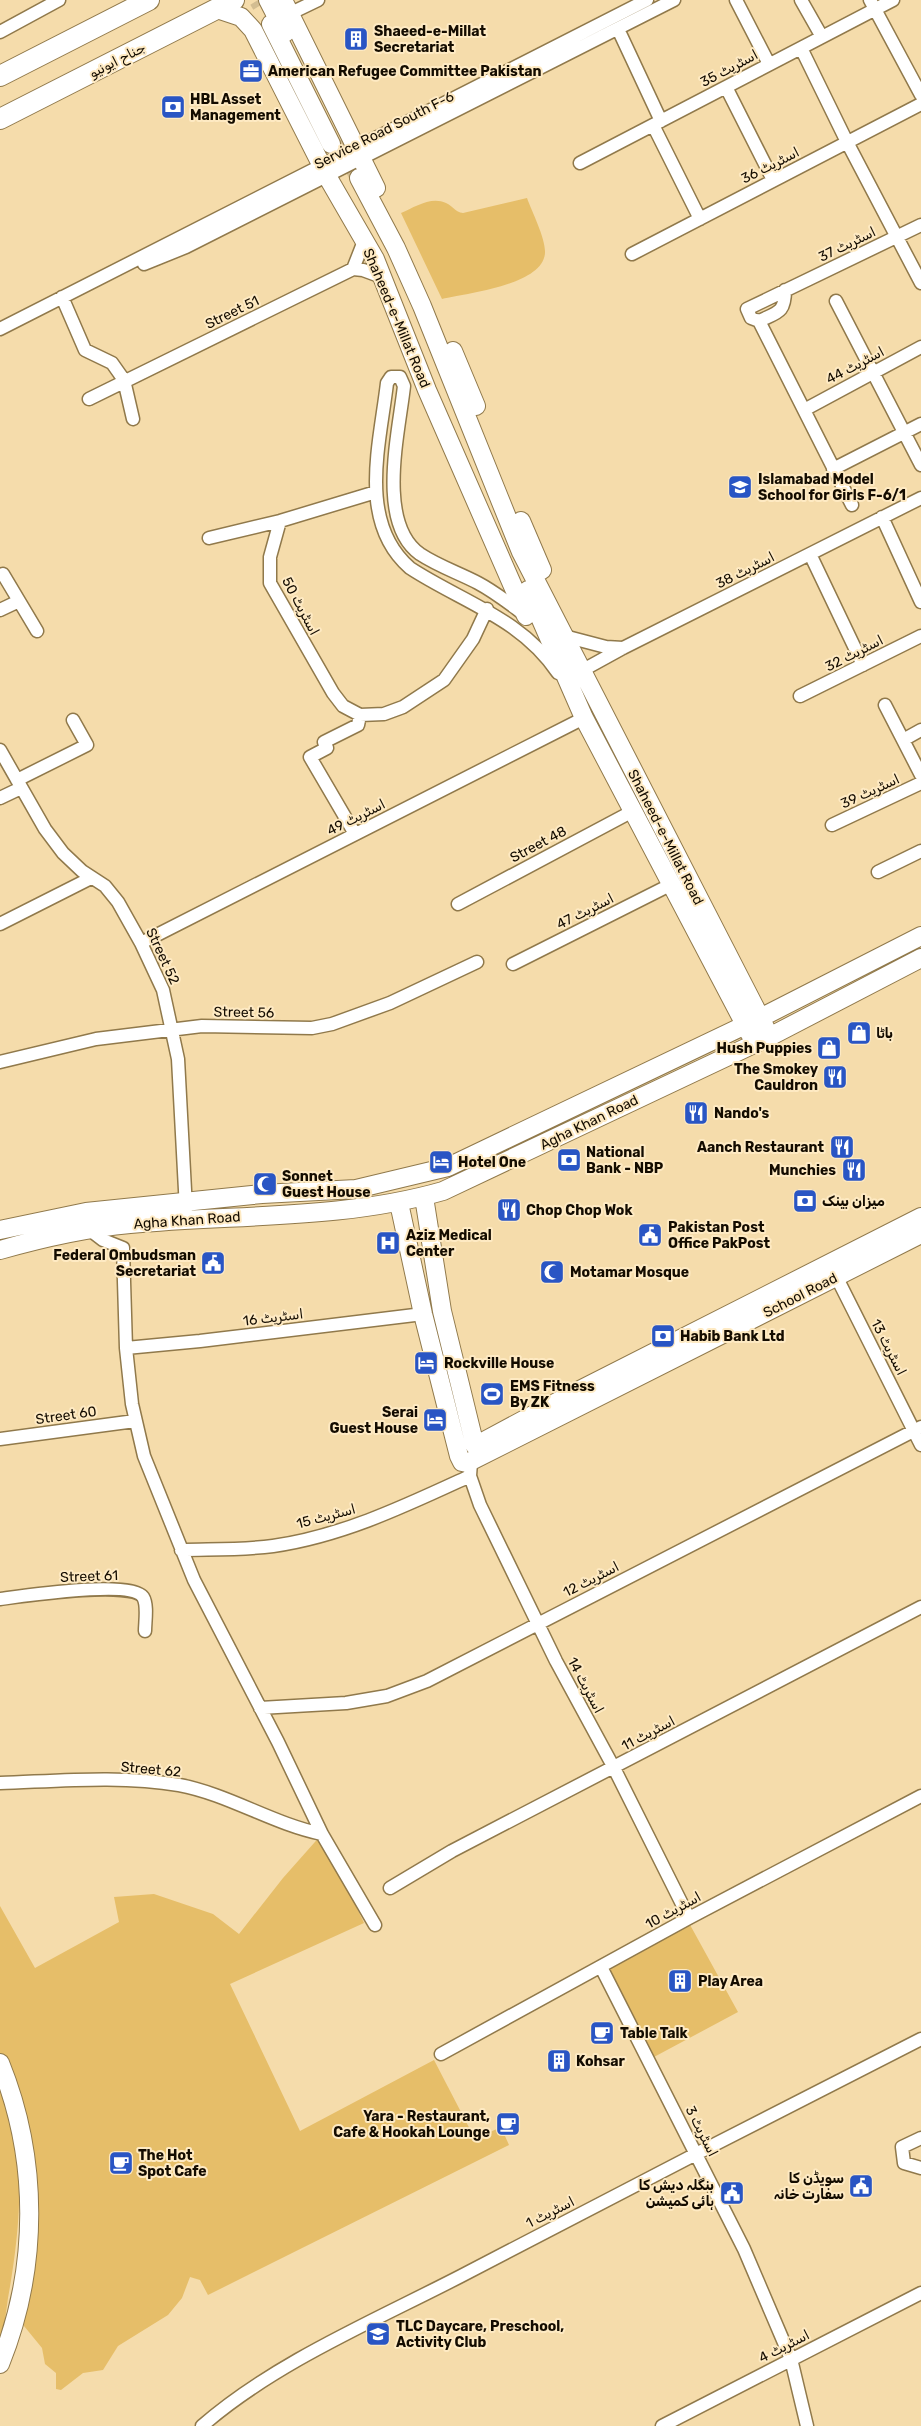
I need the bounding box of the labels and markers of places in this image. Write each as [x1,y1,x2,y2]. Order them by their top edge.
place label: Shaeed-e-Millat Secretariat [374,23,487,56]
building icon: Shaeed-e-Millat Secretariat [343,26,369,52]
office icon: American Refugee Committee Pakistan [238,58,264,84]
place label: American Refugee Committee Pakistan [268,63,542,80]
place label: HBL Asset Management [190,91,281,124]
bank icon: HBL Asset Management [160,94,186,120]
place label: Islamabad Model School for Girls F-6/1 [758,471,906,504]
school or university icon: Islamabad Model School for Girls F-6/1 [727,474,753,500]
shop icon: باٹا [846,1020,872,1046]
place label: باٹا [876,1025,893,1042]
shop icon: Hush Puppies [816,1035,842,1061]
place label: Hush Puppies [717,1040,812,1057]
place label: The Smokey Cauldron [734,1061,819,1094]
restaurant icon: The Smokey Cauldron [822,1064,848,1090]
restaurant icon: Nando's [683,1100,709,1126]
place label: Nando's [714,1105,770,1122]
restaurant icon: Aanch Restaurant [829,1134,855,1160]
place label: Aanch Restaurant [697,1139,824,1156]
place label: National Bank - NBP [586,1144,664,1177]
bank icon: National Bank - NBP [556,1147,582,1173]
hotel icon: Hotel One [428,1149,454,1175]
place label: Hotel One [458,1154,526,1171]
restaurant icon: Munchies [841,1157,867,1183]
place label: Munchies [769,1162,836,1179]
place label: Sonnet Guest House [282,1168,371,1201]
mosque icon: Sonnet Guest House [252,1171,278,1197]
bank icon: میزان بینک [792,1188,818,1214]
place label: میزان بینک [822,1193,885,1210]
restaurant icon: Chop Chop Wok [496,1197,522,1223]
place label: Chop Chop Wok [526,1202,633,1219]
place label: Pakistan Post Office PakPost [668,1219,770,1252]
public building icon: Pakistan Post Office PakPost [637,1222,663,1248]
place label: Aziz Medical Center [406,1227,492,1260]
hospital icon: Aziz Medical Center [375,1230,401,1256]
place label: Federal Ombudsman Secretariat [53,1247,196,1280]
public building icon: Federal Ombudsman Secretariat [200,1250,226,1276]
mosque icon: Motamar Mosque [539,1259,565,1285]
place label: Motamar Mosque [570,1264,689,1281]
bank icon: Habib Bank Ltd [650,1323,676,1349]
place label: Habib Bank Ltd [680,1328,785,1345]
hotel icon: Rockville House [413,1350,439,1376]
place label: Rockville House [444,1355,554,1372]
place label: EMS Fitness By ZK [510,1378,595,1411]
sports icon: EMS Fitness By ZK [479,1381,505,1407]
place label: Serai Guest House [329,1404,418,1437]
hotel icon: Serai Guest House [422,1407,448,1433]
building icon: Play Area [667,1968,693,1994]
place label: Play Area [698,1973,763,1990]
cafe icon: Table Talk [589,2020,615,2046]
place label: Table Talk [620,2025,689,2042]
building icon: Kohsar [546,2048,572,2074]
place label: Kohsar [576,2053,626,2070]
place label: Yara - Restaurant, Cafe & Hookah Lounge [333,2108,490,2141]
cafe icon: Yara - Restaurant, Cafe & Hookah Lounge [495,2111,521,2137]
place label: The Hot Spot Cafe [138,2147,207,2180]
cafe icon: The Hot Spot Cafe [108,2150,134,2176]
place label: سویڈن کا سفارت خانہ [774,2170,844,2203]
public building icon: سویڈن کا سفارت خانہ [848,2173,874,2199]
place label: بنگلہ دیش کا ہائی کمیشن [639,2177,714,2210]
public building icon: بنگلہ دیش کا ہائی کمیشن [719,2180,745,2206]
place label: TLC Daycare, Preschool, Activity Club [396,2318,564,2351]
school or university icon: TLC Daycare, Preschool, Activity Club [365,2321,391,2347]

